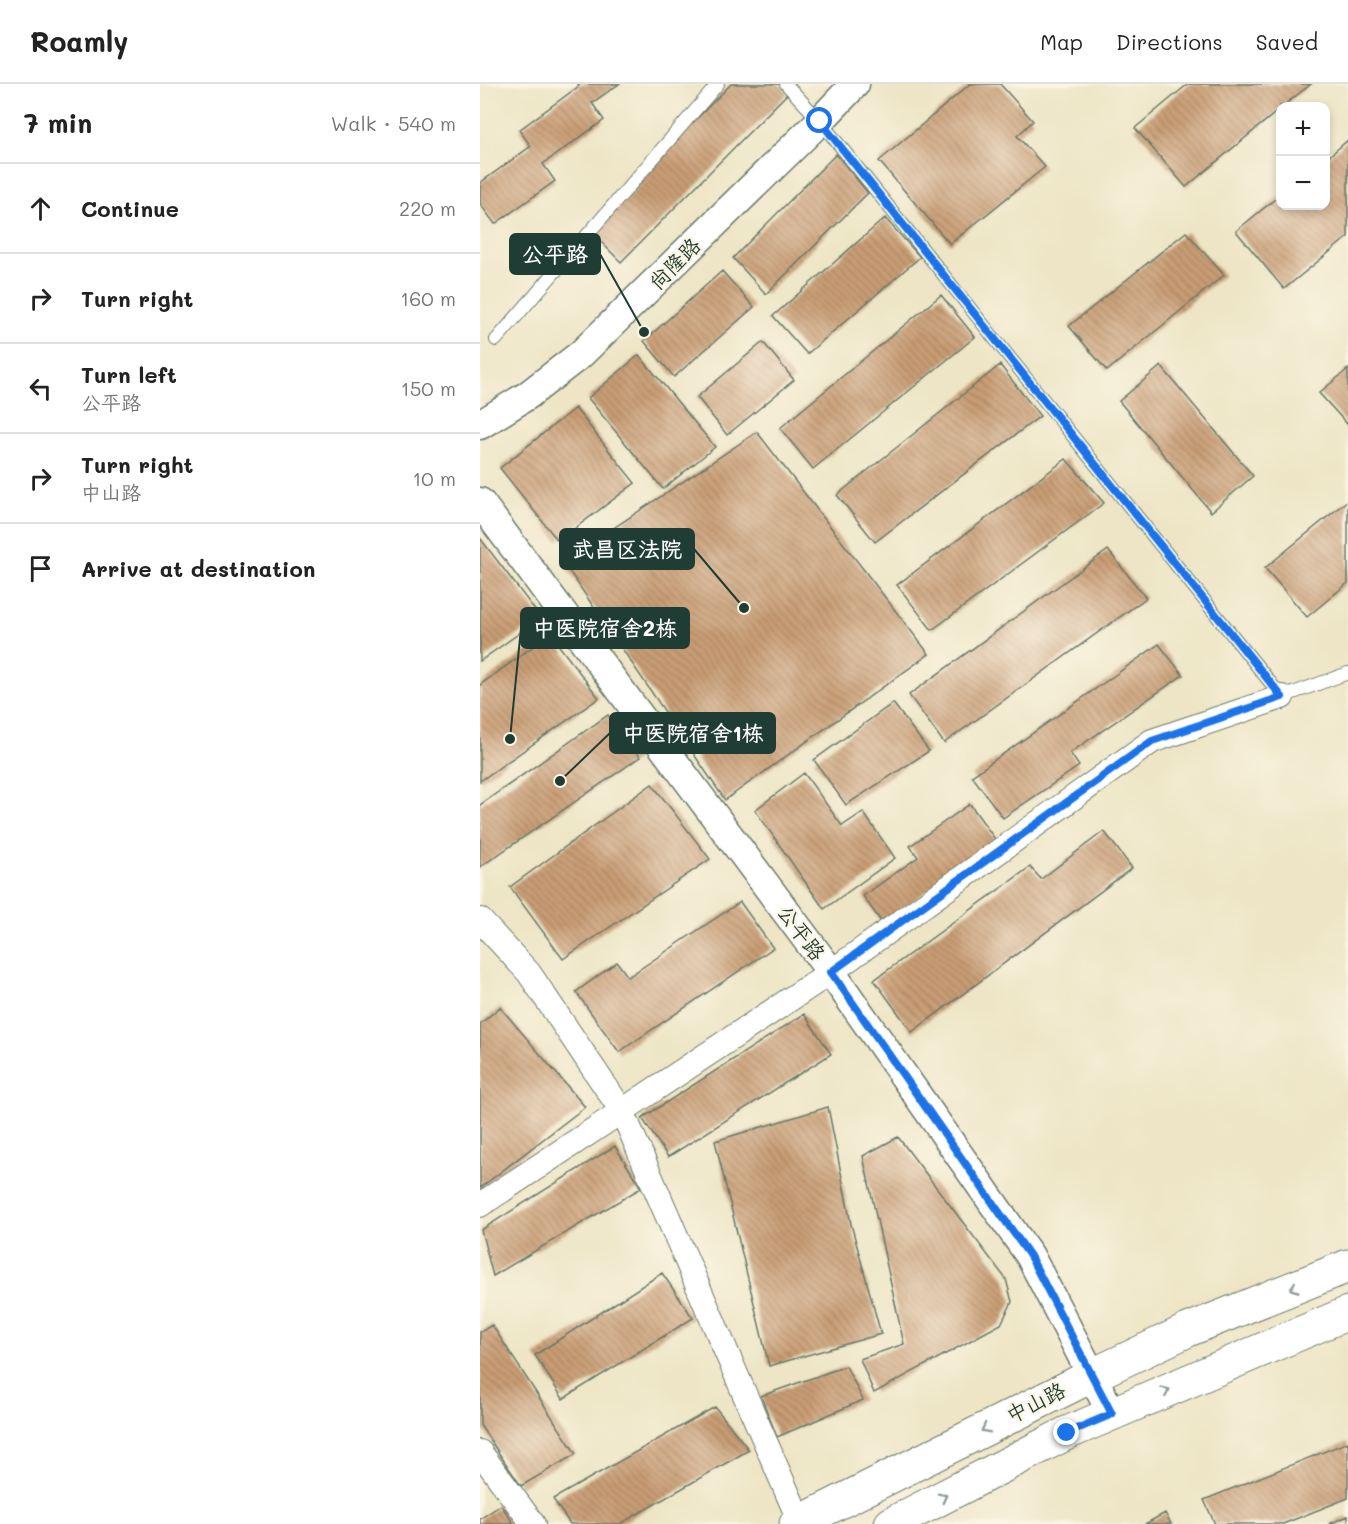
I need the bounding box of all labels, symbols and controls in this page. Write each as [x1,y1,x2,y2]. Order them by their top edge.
text: Roamly [30,23,129,59]
text: Map [1040,28,1083,55]
text: Directions [1116,28,1223,55]
text: Saved [1256,28,1318,55]
map controls [1276,102,1330,210]
button: + [1276,102,1330,156]
text: 7 min [24,106,92,140]
route start [806,107,832,133]
text: Walk · 540 m [331,110,456,136]
button: − [1276,156,1330,210]
icon: ahead [24,192,57,225]
text: Continue [81,194,179,223]
text: 220 m [399,195,456,221]
street label: 尚隆路 [642,231,706,295]
callout: 公平路 [510,234,600,274]
text: 公平路 [522,239,588,268]
icon: right [24,282,57,315]
text: Turn right [81,284,193,313]
text: 160 m [400,285,456,311]
text: Turn left [81,360,177,389]
icon: left [24,372,57,405]
text: 150 m [401,375,456,401]
text: 公平路 [81,389,141,415]
text: Turn right [81,450,193,479]
icon: right [24,462,57,495]
text: 10 m [412,465,456,491]
text: 中山路 [81,479,141,505]
callout: 武昌区法院 [560,529,694,569]
text: 武昌区法院 [572,534,682,563]
icon: arrive [24,552,57,585]
text: Arrive at destination [81,554,316,583]
callout: 中医院宿舍2栋 [521,608,689,648]
text: 中医院宿舍2栋 [533,613,677,642]
callout: 中医院宿舍1栋 [610,713,775,753]
text: 中医院宿舍1栋 [622,718,764,747]
street label: 公平路 [772,899,832,965]
one-way arrow [1289,1281,1300,1293]
street label: 中山路 [1001,1375,1070,1428]
one-way arrow [1159,1386,1170,1398]
route end [1053,1419,1079,1445]
one-way arrow [980,1422,991,1434]
one-way arrow [936,1493,947,1504]

